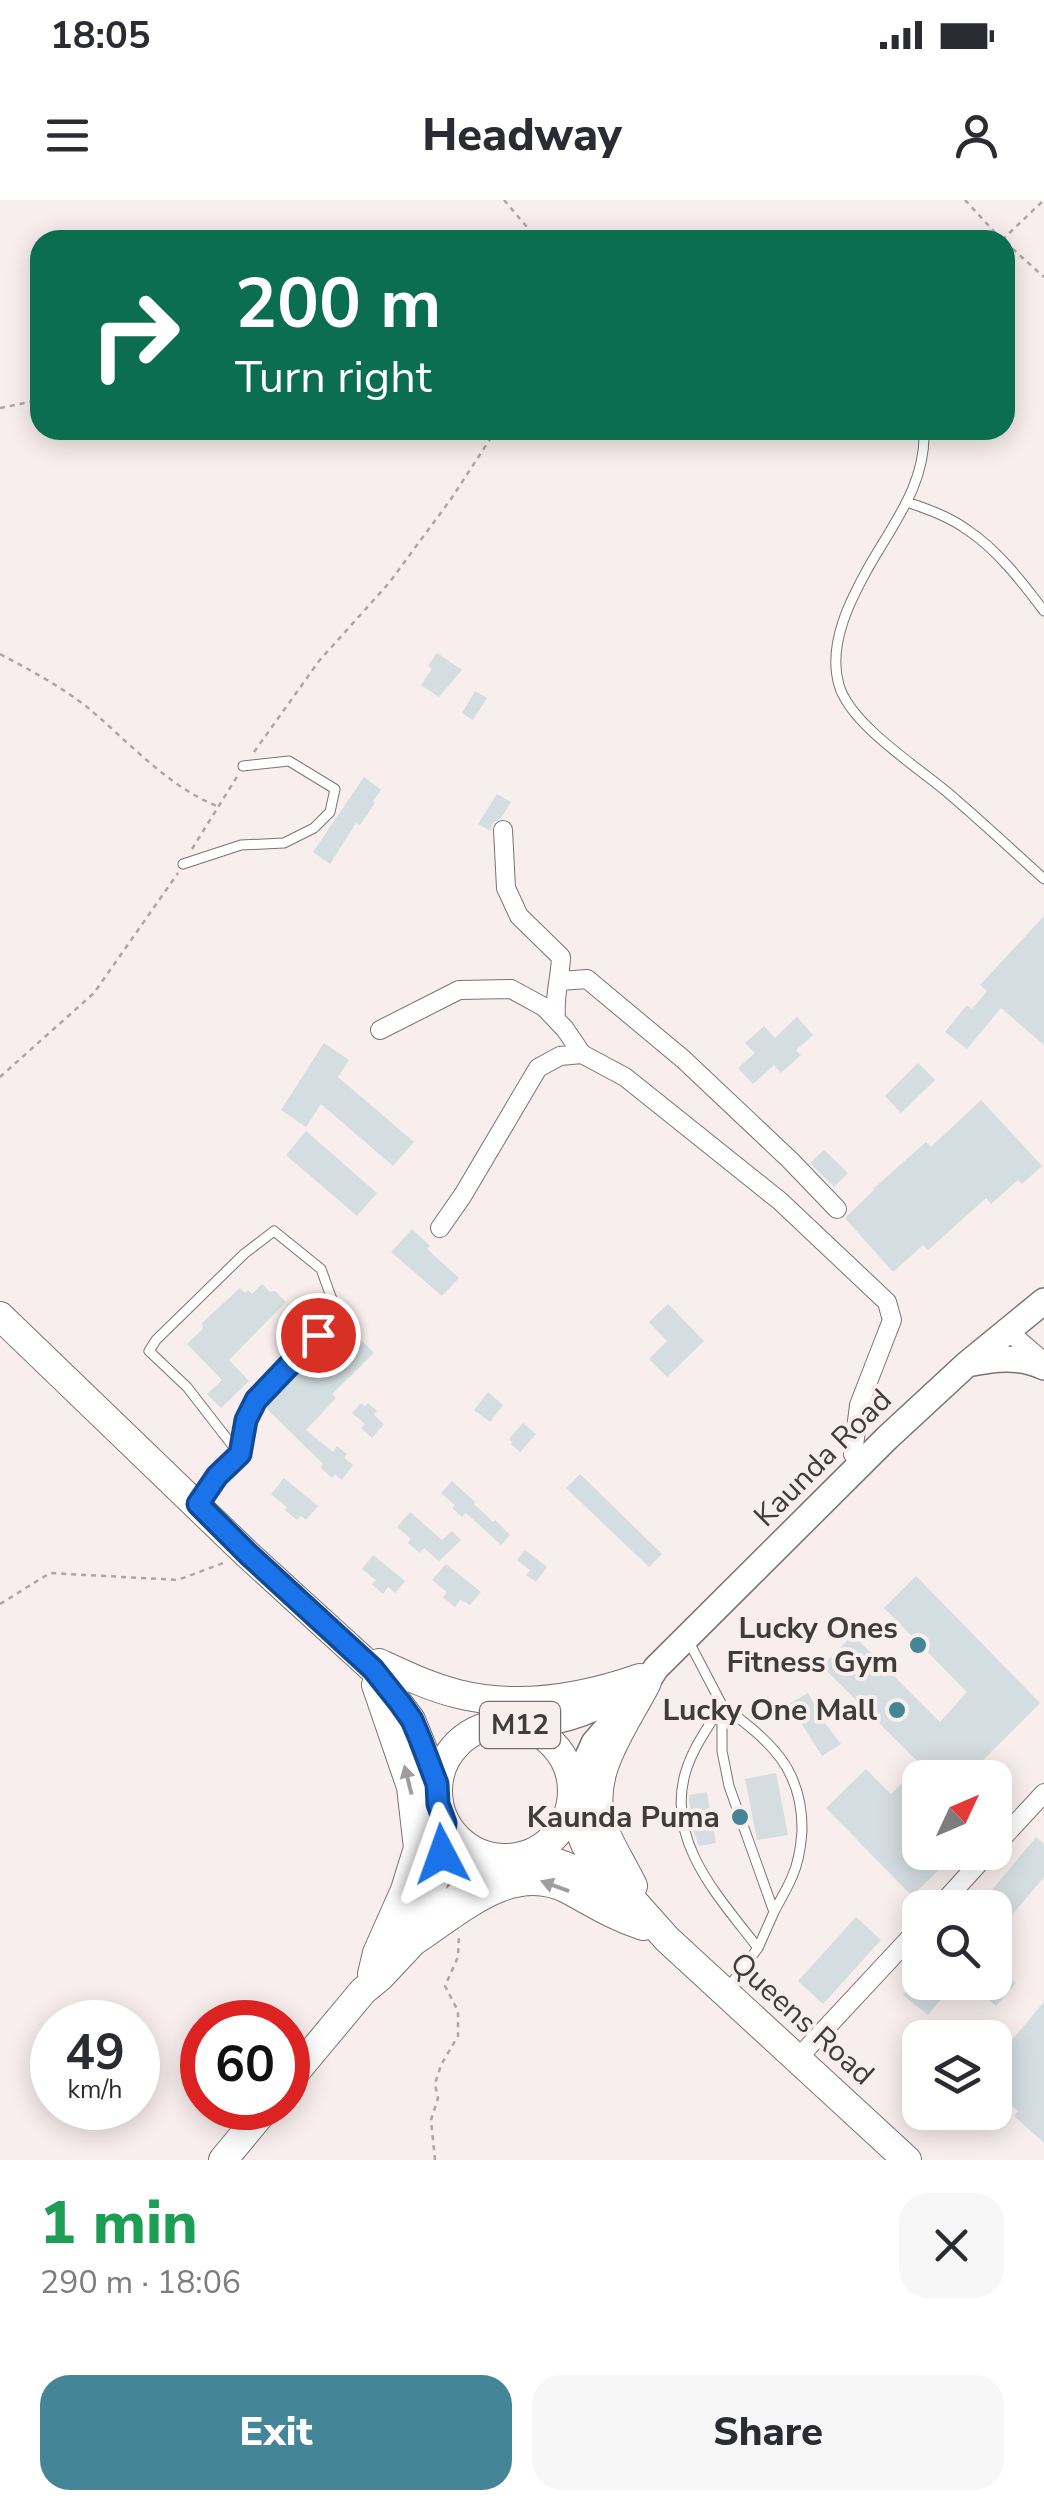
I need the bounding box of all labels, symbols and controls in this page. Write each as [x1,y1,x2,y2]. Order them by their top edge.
text: 18:05 [50,10,151,61]
text: Headway [422,105,622,166]
icon: menu [40,108,95,163]
icon: person [949,108,1004,163]
text: 200 m [235,256,441,352]
icon: right [70,270,200,400]
text: Turn right [235,347,432,408]
pin [276,1293,361,1378]
icon: arrive [291,1308,346,1363]
street label: Kaunda Road [745,1380,901,1536]
place label: Lucky Ones Fitness Gym [727,1608,898,1683]
marker: Lucky Ones Fitness Gym [907,1634,929,1656]
place label: Lucky One Mall [662,1690,877,1731]
marker: Lucky One Mall [886,1699,908,1721]
road number: M12 [480,1702,560,1748]
north arrow [902,1760,1012,1870]
map controls [902,1760,1012,2130]
one-way arrow [400,1765,415,1796]
place label: Kaunda Puma [527,1797,720,1838]
position arrow [390,1802,494,1906]
marker: Kaunda Puma [729,1806,751,1828]
one-way arrow [540,1878,570,1893]
button: search [902,1890,1012,2000]
street label: Queens Road [721,1943,883,2095]
speed limit sign: 60 [180,2000,310,2130]
text: 49 [65,2018,125,2087]
button: layers [902,2020,1012,2130]
text: km/h [67,2073,123,2107]
text: 1 min [40,2182,198,2264]
button: close [899,2193,1004,2298]
text: 290 m · 18:06 [40,2261,241,2304]
button: Exit [40,2375,512,2490]
button: Share [532,2375,1004,2490]

